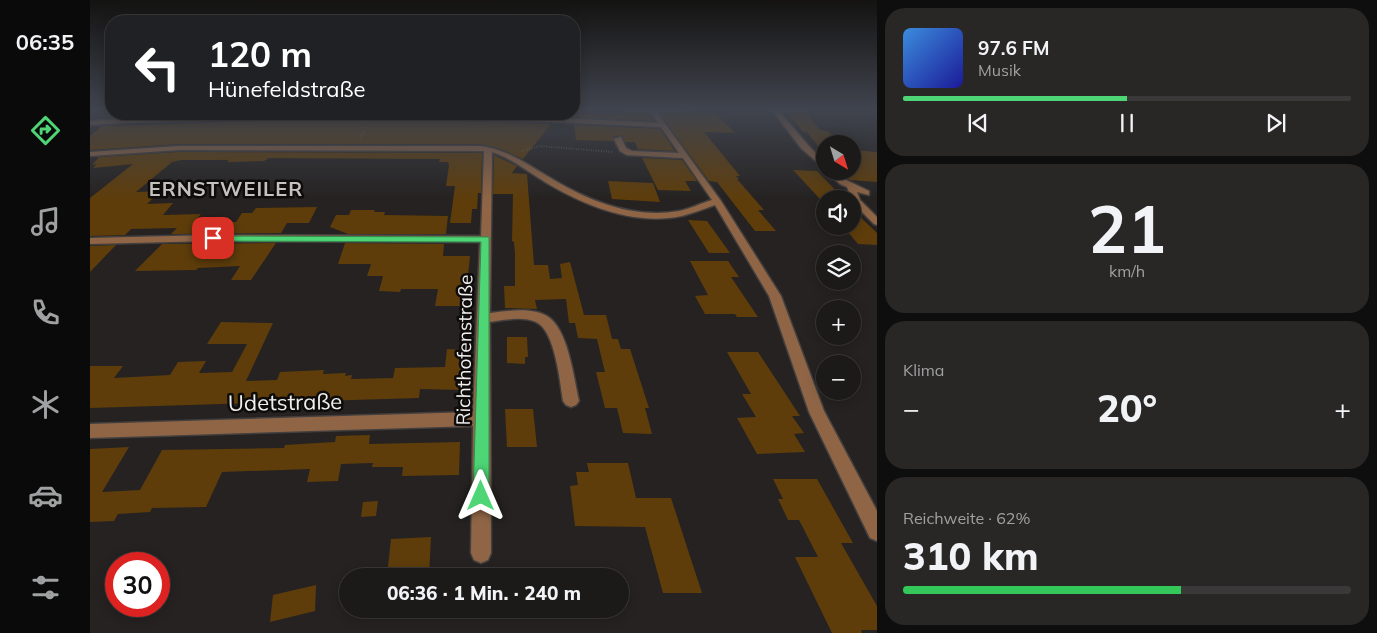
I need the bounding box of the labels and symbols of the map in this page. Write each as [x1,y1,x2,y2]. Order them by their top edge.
north arrow [816,135,861,180]
district label: ERNSTWEILER [149,176,303,201]
pin [192,217,234,259]
street label: Richthofenstraße [451,274,477,426]
street label: Udetstraße [228,387,342,417]
position arrow [454,469,506,521]
speed limit sign: 30 [105,552,170,617]

